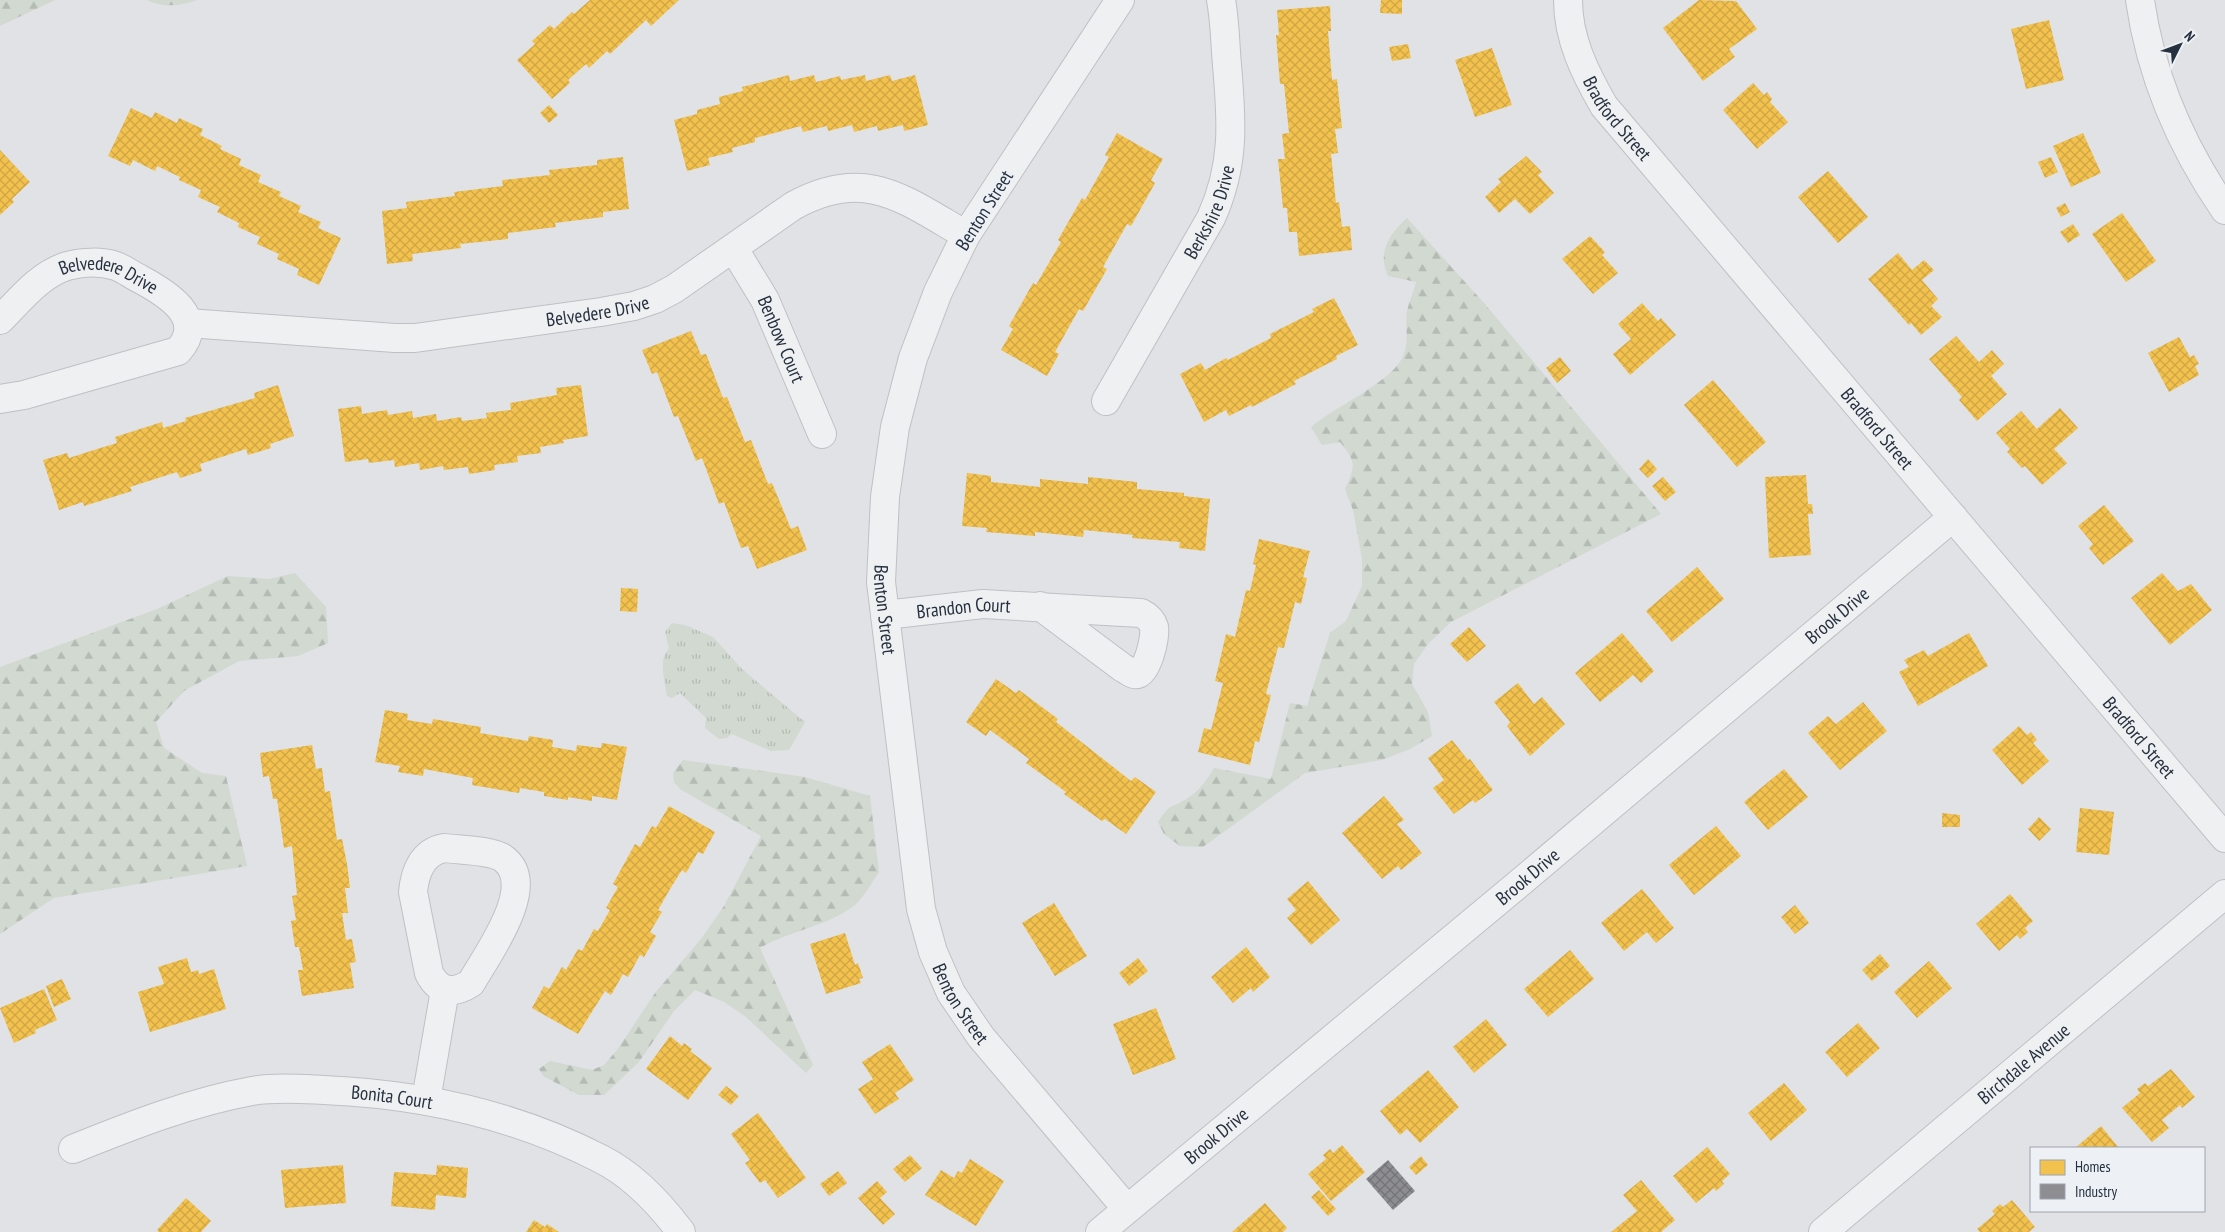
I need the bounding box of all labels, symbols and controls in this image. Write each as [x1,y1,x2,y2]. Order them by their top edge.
north arrow [2155,20,2205,70]
text: N [2180,27,2199,45]
street label: Bradford Street [1578,72,1657,166]
street label: Berkshire Drive [1178,163,1239,263]
street label: Benton Street [950,165,1018,255]
street label: Belvedere Drive [55,251,163,299]
street label: Belvedere Drive [544,290,652,332]
street label: Benbow Court [753,292,811,387]
street label: Bradford Street [1836,383,1919,475]
street label: Benton Street [869,564,902,657]
street label: Brook Drive [1800,581,1874,649]
street label: Brandon Court [915,592,1012,623]
street label: Bradford Street [2098,691,2181,784]
street label: Brook Drive [1491,843,1564,910]
street label: Benton Street [927,960,994,1050]
street label: Birchdale Avenue [1972,1018,2075,1109]
street label: Bonita Court [350,1080,436,1114]
street label: Brook Drive [1179,1102,1253,1169]
legend [2030,1147,2205,1212]
text: Homes [2075,1157,2111,1176]
text: Industry [2075,1182,2117,1201]

